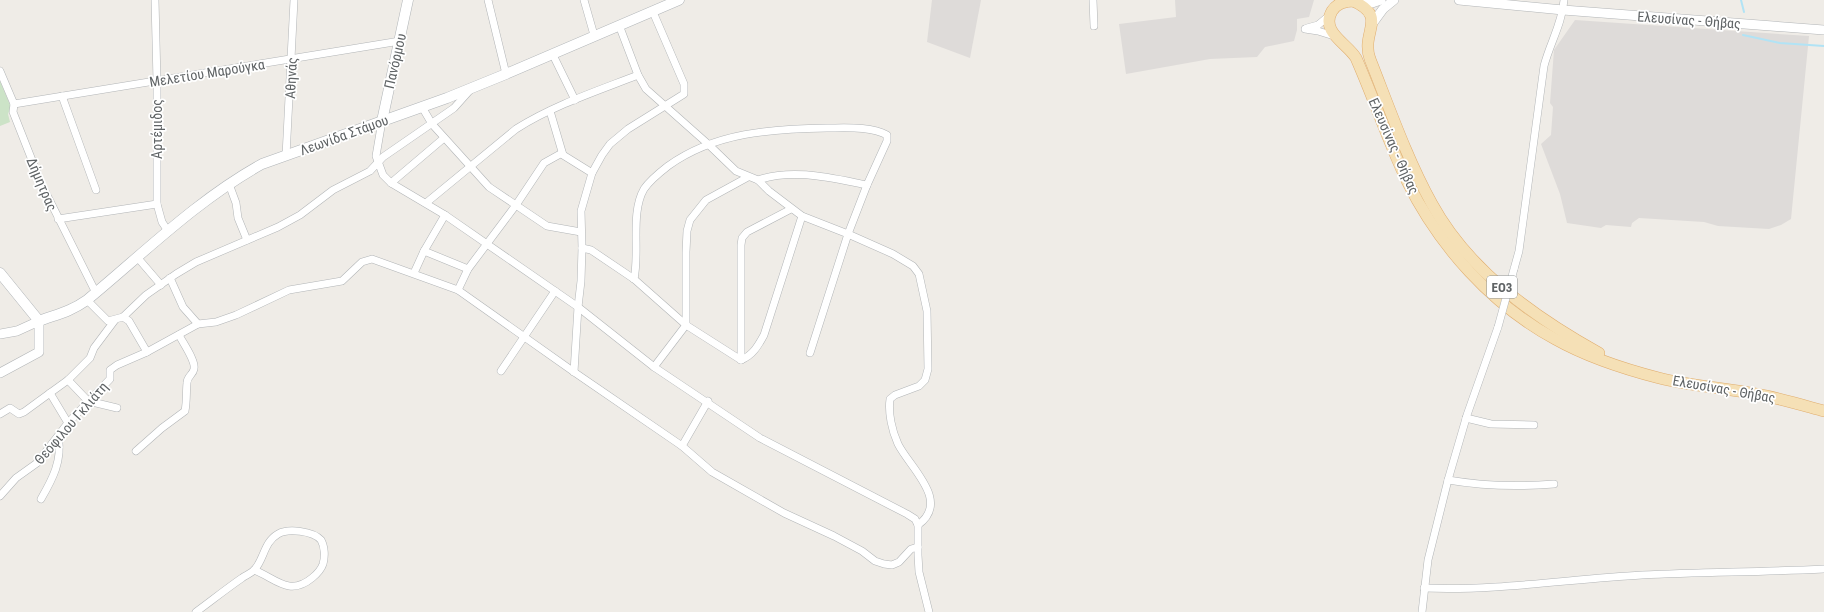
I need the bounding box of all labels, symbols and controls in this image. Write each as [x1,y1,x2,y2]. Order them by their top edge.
street label: Ελευσίνας - Θήβας [1637,8,1741,32]
street label: Πανόρμου [381,32,409,90]
street label: Μελετίου Μαρούγκα [148,56,266,90]
street label: Αθηνάς [282,57,300,99]
street label: Ελευσίνας - Θήβας [1366,95,1422,197]
street label: Αρτέμιδος [149,99,165,159]
street label: Λεωνίδα Στάμου [298,112,391,158]
street label: Δήμητρας [24,155,60,213]
road number: ΕΟ3 [1487,276,1517,298]
street label: Ελευσίνας - Θήβας [1672,372,1776,406]
street label: Θεόφιλου Γκλιάτη [31,379,112,468]

